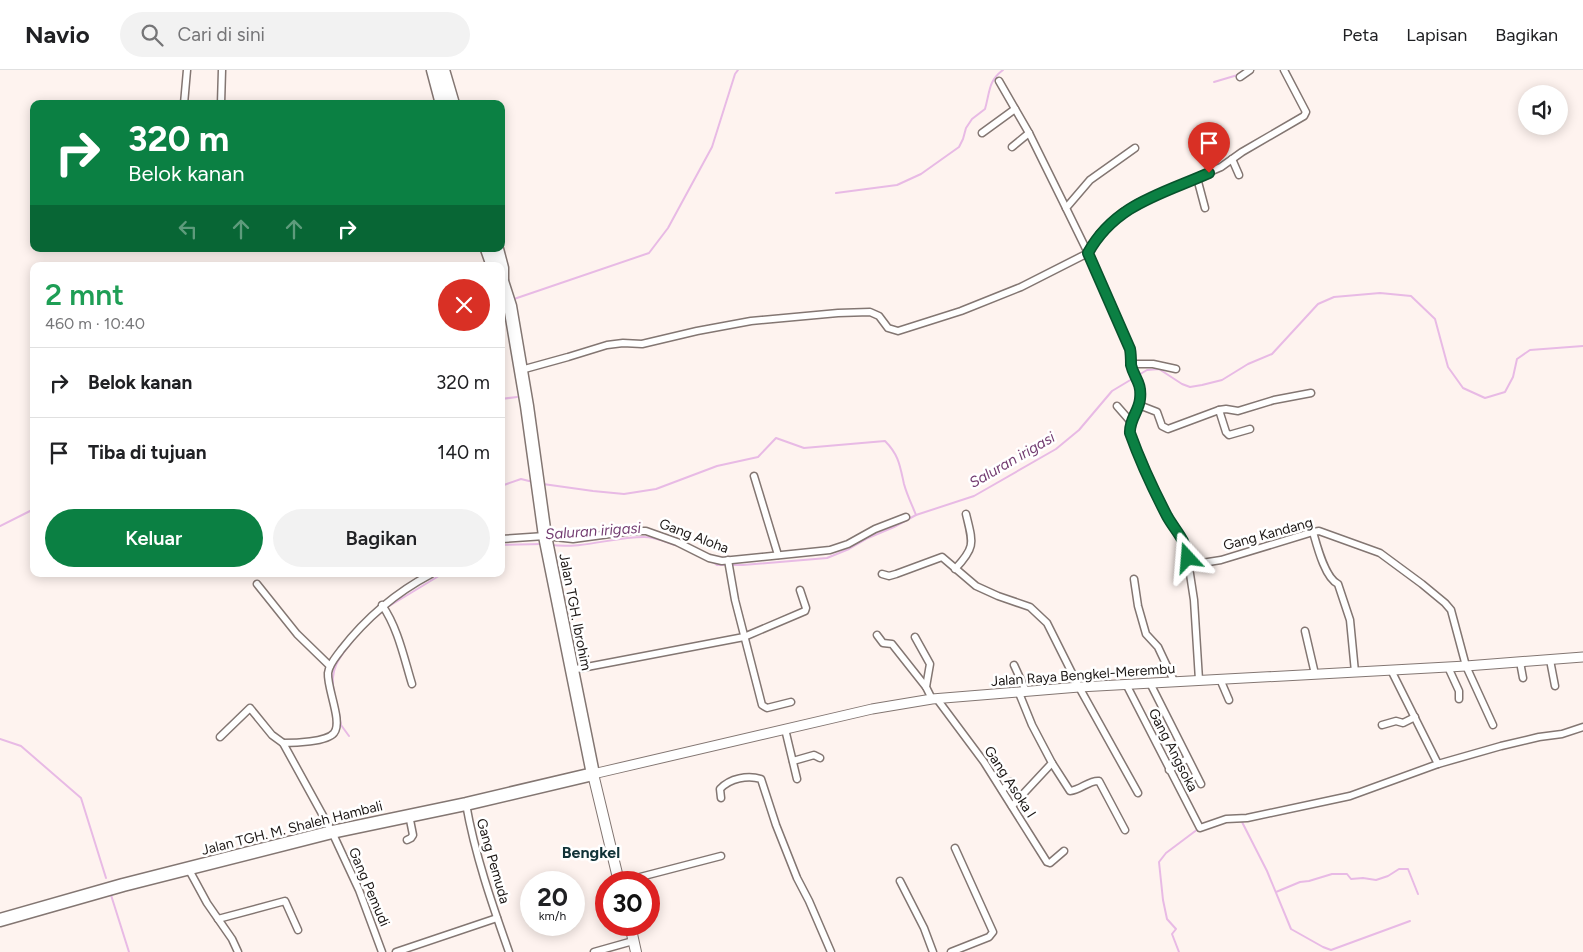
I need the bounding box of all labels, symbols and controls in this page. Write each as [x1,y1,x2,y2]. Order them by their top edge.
search box [120,12,470,57]
text: Navio [25,20,90,49]
icon: search [138,21,166,49]
text: Cari di sini [178,23,265,46]
text: Peta [1342,24,1378,46]
text: Lapisan [1406,24,1467,46]
text: Bagikan [1495,24,1558,46]
map controls [1518,85,1568,135]
button: sound [1518,85,1568,135]
text: 320 m [128,118,229,160]
icon: right [45,120,110,185]
pin [1188,122,1230,173]
icon: arrive [1195,129,1223,157]
text: Belok kanan [128,160,245,187]
icon: left [174,215,202,243]
icon: ahead [227,215,255,243]
icon: ahead [280,215,308,243]
icon: right [333,215,361,243]
text: 2 mnt [45,276,124,313]
button: close [438,279,490,331]
text: 460 m · 10:40 [45,314,145,333]
icon: right [45,369,73,397]
text: Belok kanan [88,371,192,394]
text: 320 m [436,371,490,394]
water label: Saluran irigasi [966,428,1058,492]
icon: arrive [45,439,73,467]
text: Tiba di tujuan [88,441,207,464]
text: 140 m [437,441,490,464]
button: Keluar [45,509,263,567]
button: Bagikan [273,509,490,567]
street label: Gang Kandang [1221,514,1315,554]
street label: Gang Aloha [657,515,731,557]
water label: Saluran irigasi [545,519,642,543]
position arrow [1161,531,1213,583]
street label: Jalan TGH. Ibrohim [555,552,595,672]
street label: Jalan Raya Bengkel-Merembu [990,660,1176,690]
street label: Gang Angsoka [1145,706,1201,794]
street label: Gang Asoka I [980,743,1040,821]
street label: Jalan TGH. M. Shaleh Hambali [200,797,384,859]
street label: Gang Pemuda [473,816,513,906]
district label: Bengkel [562,843,620,862]
street label: Gang Pemudi [345,845,393,929]
speed limit sign: 30 [595,871,660,936]
text: 20 [537,882,568,912]
text: km/h [539,909,566,923]

